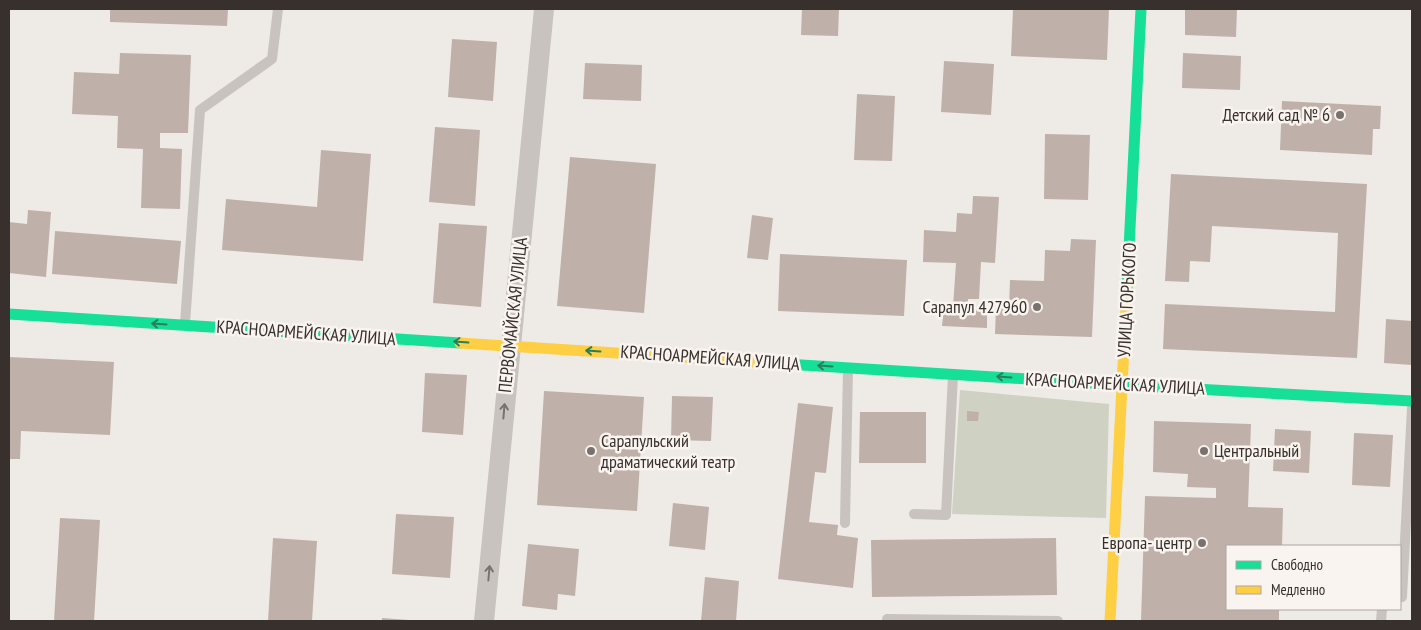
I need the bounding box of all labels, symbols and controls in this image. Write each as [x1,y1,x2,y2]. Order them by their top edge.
place label: Детский сад № 6 [1222,103,1330,126]
marker: Детский сад № 6 [1334,109,1346,121]
street label: ПЕРВОМАЙСКАЯ УЛИЦА [493,236,532,394]
street label: УЛИЦА ГОРЬКОГО [1112,242,1141,358]
place label: Сарапул 427960 [923,295,1027,318]
marker: Сарапул 427960 [1031,301,1043,313]
street label: КРАСНОАРМЕЙСКАЯ УЛИЦА [216,315,397,350]
one-way arrow [152,319,168,328]
one-way arrow [454,338,470,347]
street label: КРАСНОАРМЕЙСКАЯ УЛИЦА [620,340,801,375]
one-way arrow [585,346,601,355]
one-way arrow [817,361,833,370]
street label: КРАСНОАРМЕЙСКАЯ УЛИЦА [1025,367,1206,400]
one-way arrow [996,373,1012,382]
one-way arrow [499,403,508,419]
place label: Сарапульский драматический театр [601,429,736,473]
place label: Центральный [1214,439,1299,462]
marker: Сарапульский драматический театр [585,445,597,457]
marker: Центральный [1198,445,1210,457]
place label: Европа- центр [1102,531,1192,554]
marker: Европа- центр [1196,537,1208,549]
legend [1226,545,1401,610]
text: Свободно [1271,555,1323,574]
one-way arrow [484,565,494,581]
text: Медленно [1271,580,1325,599]

